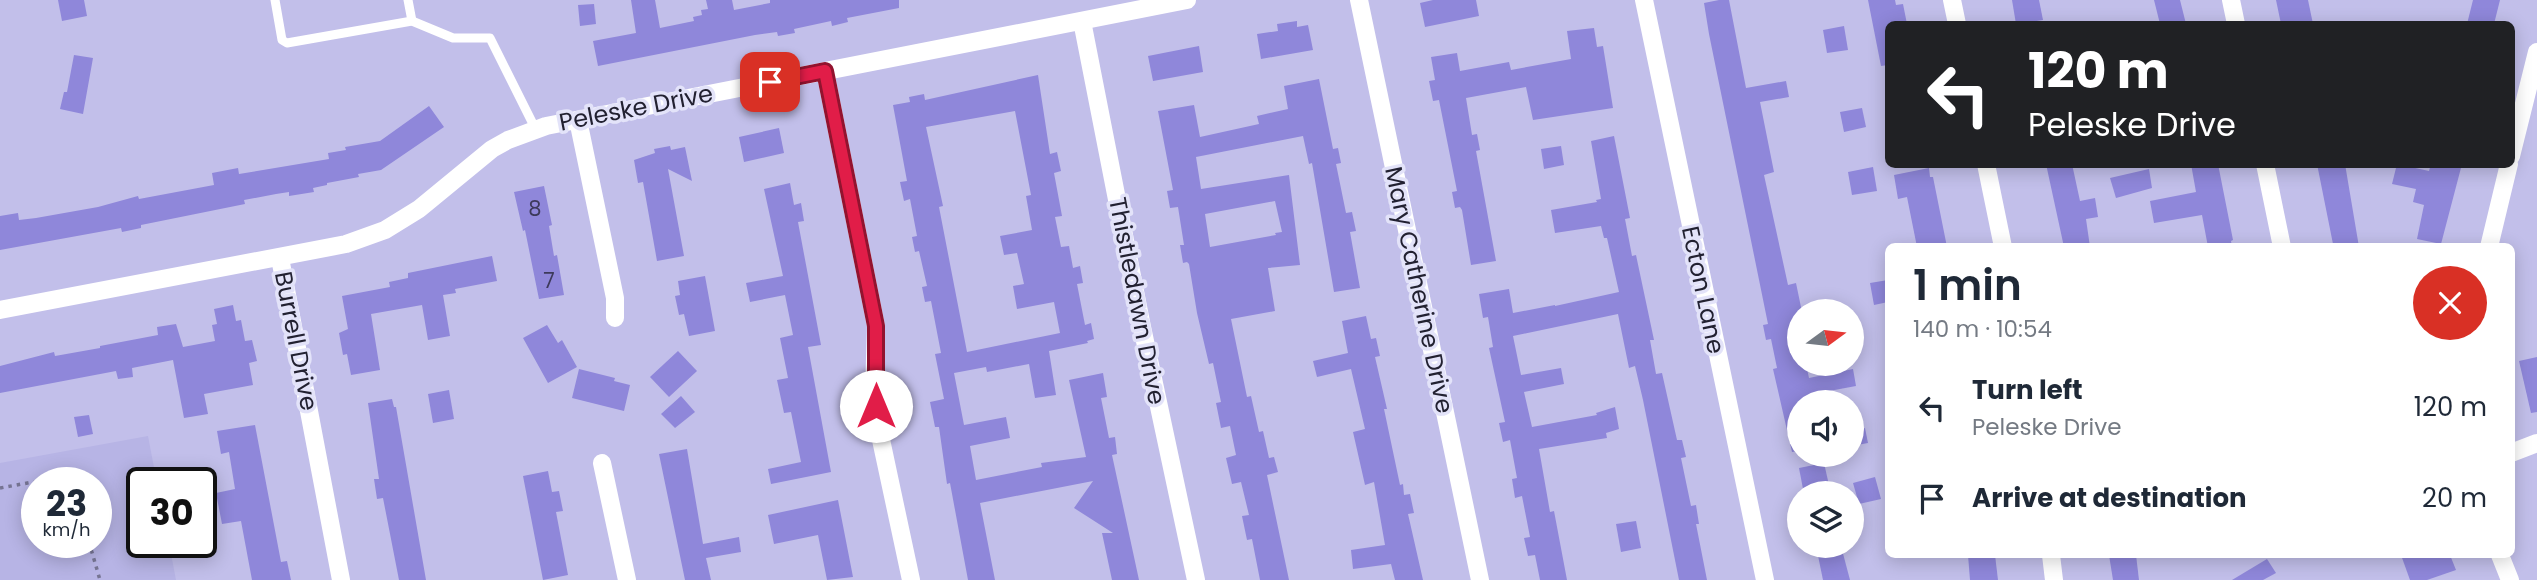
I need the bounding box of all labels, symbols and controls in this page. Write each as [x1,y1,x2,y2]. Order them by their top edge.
text: 120 m [2028,37,2169,105]
icon: left [1913,49,2004,140]
pin [740,52,800,112]
icon: arrive [751,63,789,101]
street label: Peleske Drive [556,76,716,139]
text: Peleske Drive [2028,102,2236,147]
street label: Mary Catherine Drive [1377,164,1462,416]
house number: 8 [528,194,542,223]
street label: Thistledawn Drive [1101,195,1174,407]
street label: Ecton Lane [1674,223,1733,357]
text: 1 min [1913,256,2022,315]
house number: 7 [543,266,555,295]
button: close [2413,266,2487,340]
street label: Burrell Drive [267,268,326,413]
north arrow [1787,299,1864,376]
map controls [1787,299,1864,558]
text: 140 m · 10:54 [1913,313,2052,345]
position arrow [839,369,913,443]
text: Turn left [1972,372,2083,408]
icon: left [1913,389,1951,427]
text: 120 m [2414,389,2487,425]
button: sound [1787,390,1864,467]
text: Peleske Drive [1972,411,2121,443]
speed limit sign: 30 [126,467,217,558]
text: 23 [46,479,87,528]
icon: arrive [1913,480,1951,518]
text: Arrive at destination [1972,480,2247,516]
text: 20 m [2422,480,2487,516]
button: layers [1787,481,1864,558]
text: km/h [43,517,90,542]

